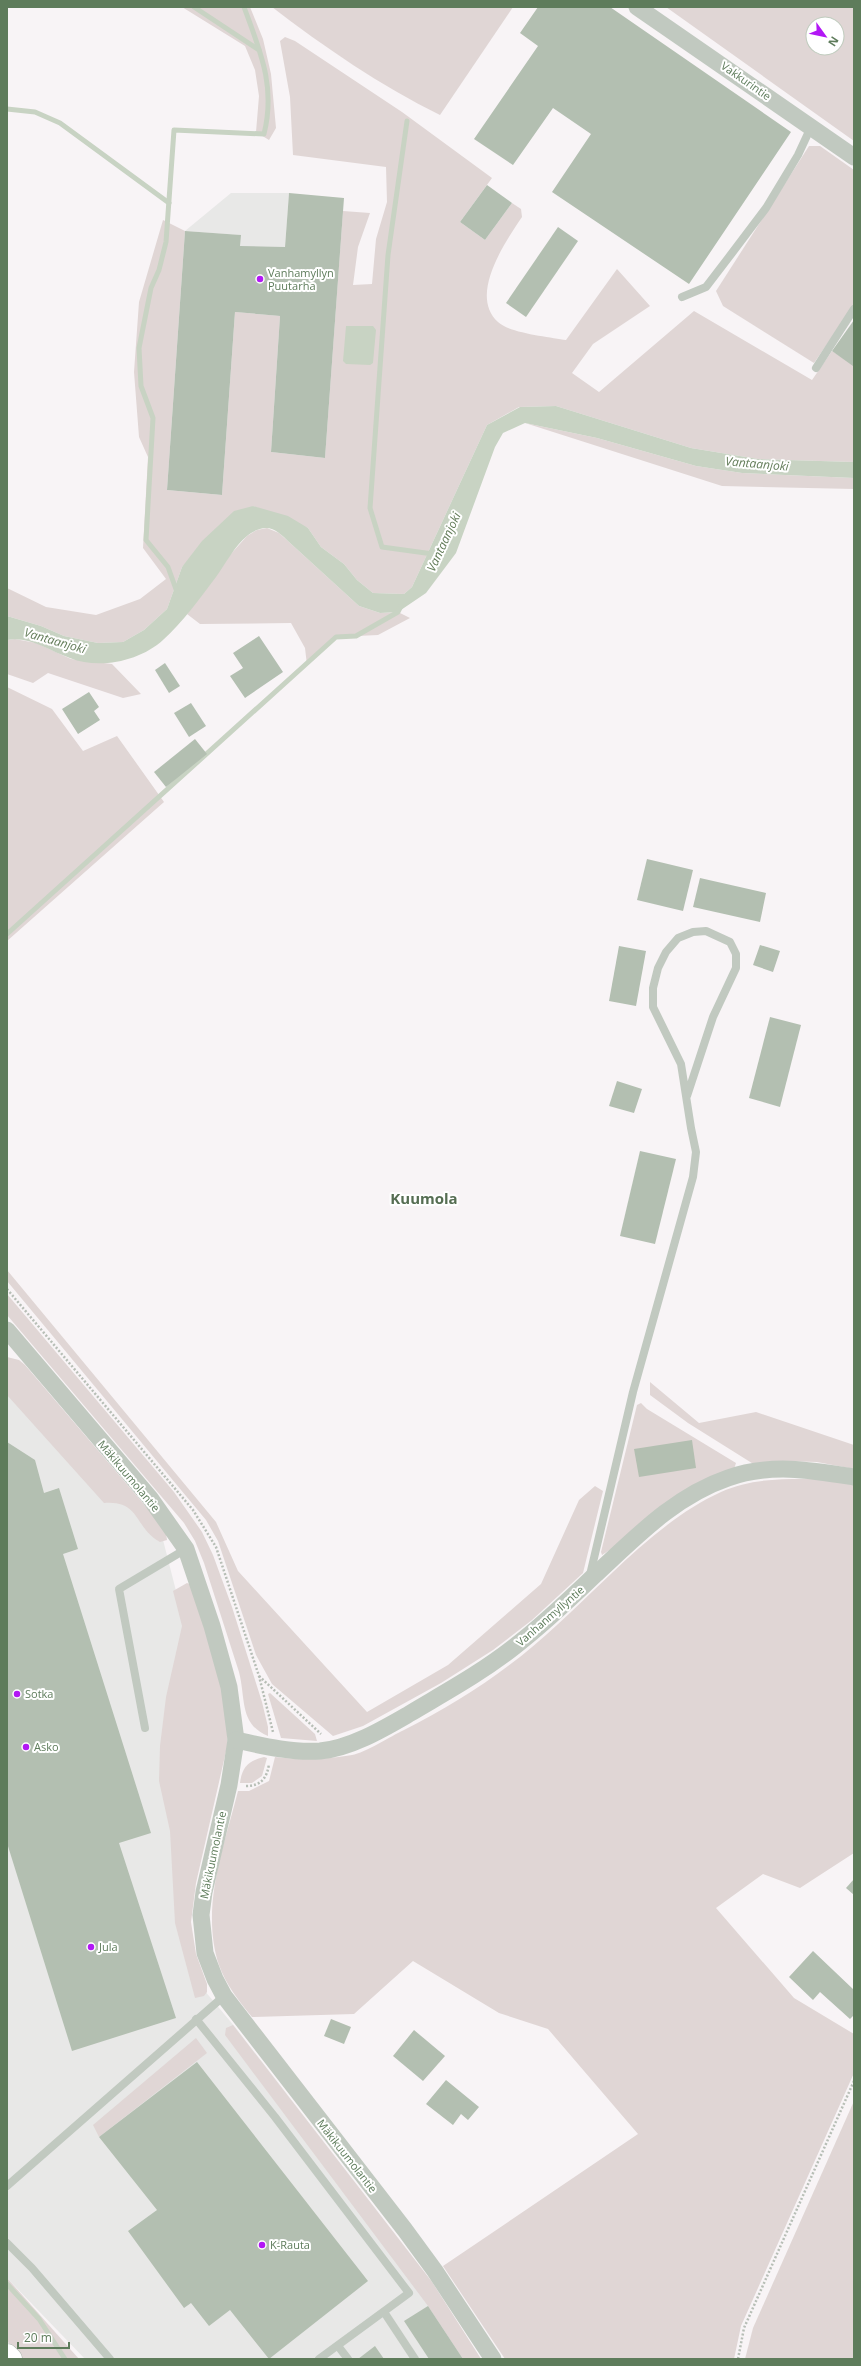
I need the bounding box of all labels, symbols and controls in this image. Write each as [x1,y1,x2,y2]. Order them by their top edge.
north arrow [805,16,845,56]
text: N [825,34,843,50]
street label: Vakkurintie [718,58,774,103]
place label: Vanhamyllyn Puutarha [268,265,334,293]
marker: Vanhamyllyn Puutarha [255,274,265,284]
water label: Vantaanjoki [725,452,790,475]
water label: Vantaanjoki [422,509,465,574]
water label: Vantaanjoki [22,624,89,658]
district label: Kuumola [390,1188,458,1208]
street label: Mäkikuumolantie [95,1437,164,1515]
street label: Vanhanmyllyntie [513,1582,587,1649]
place label: Sotka [25,1686,53,1701]
marker: Sotka [12,1689,22,1699]
place label: Asko [34,1739,59,1754]
marker: Asko [21,1742,31,1752]
street label: Mäkikuumolantie [196,1810,229,1900]
place label: Jula [98,1939,118,1954]
marker: Jula [86,1942,96,1952]
street label: Mäkikuumolantie [314,2116,381,2195]
place label: K-Rauta [270,2237,310,2252]
marker: K-Rauta [257,2240,267,2250]
scale bar [18,2324,69,2350]
text: 20 m [24,2329,52,2346]

